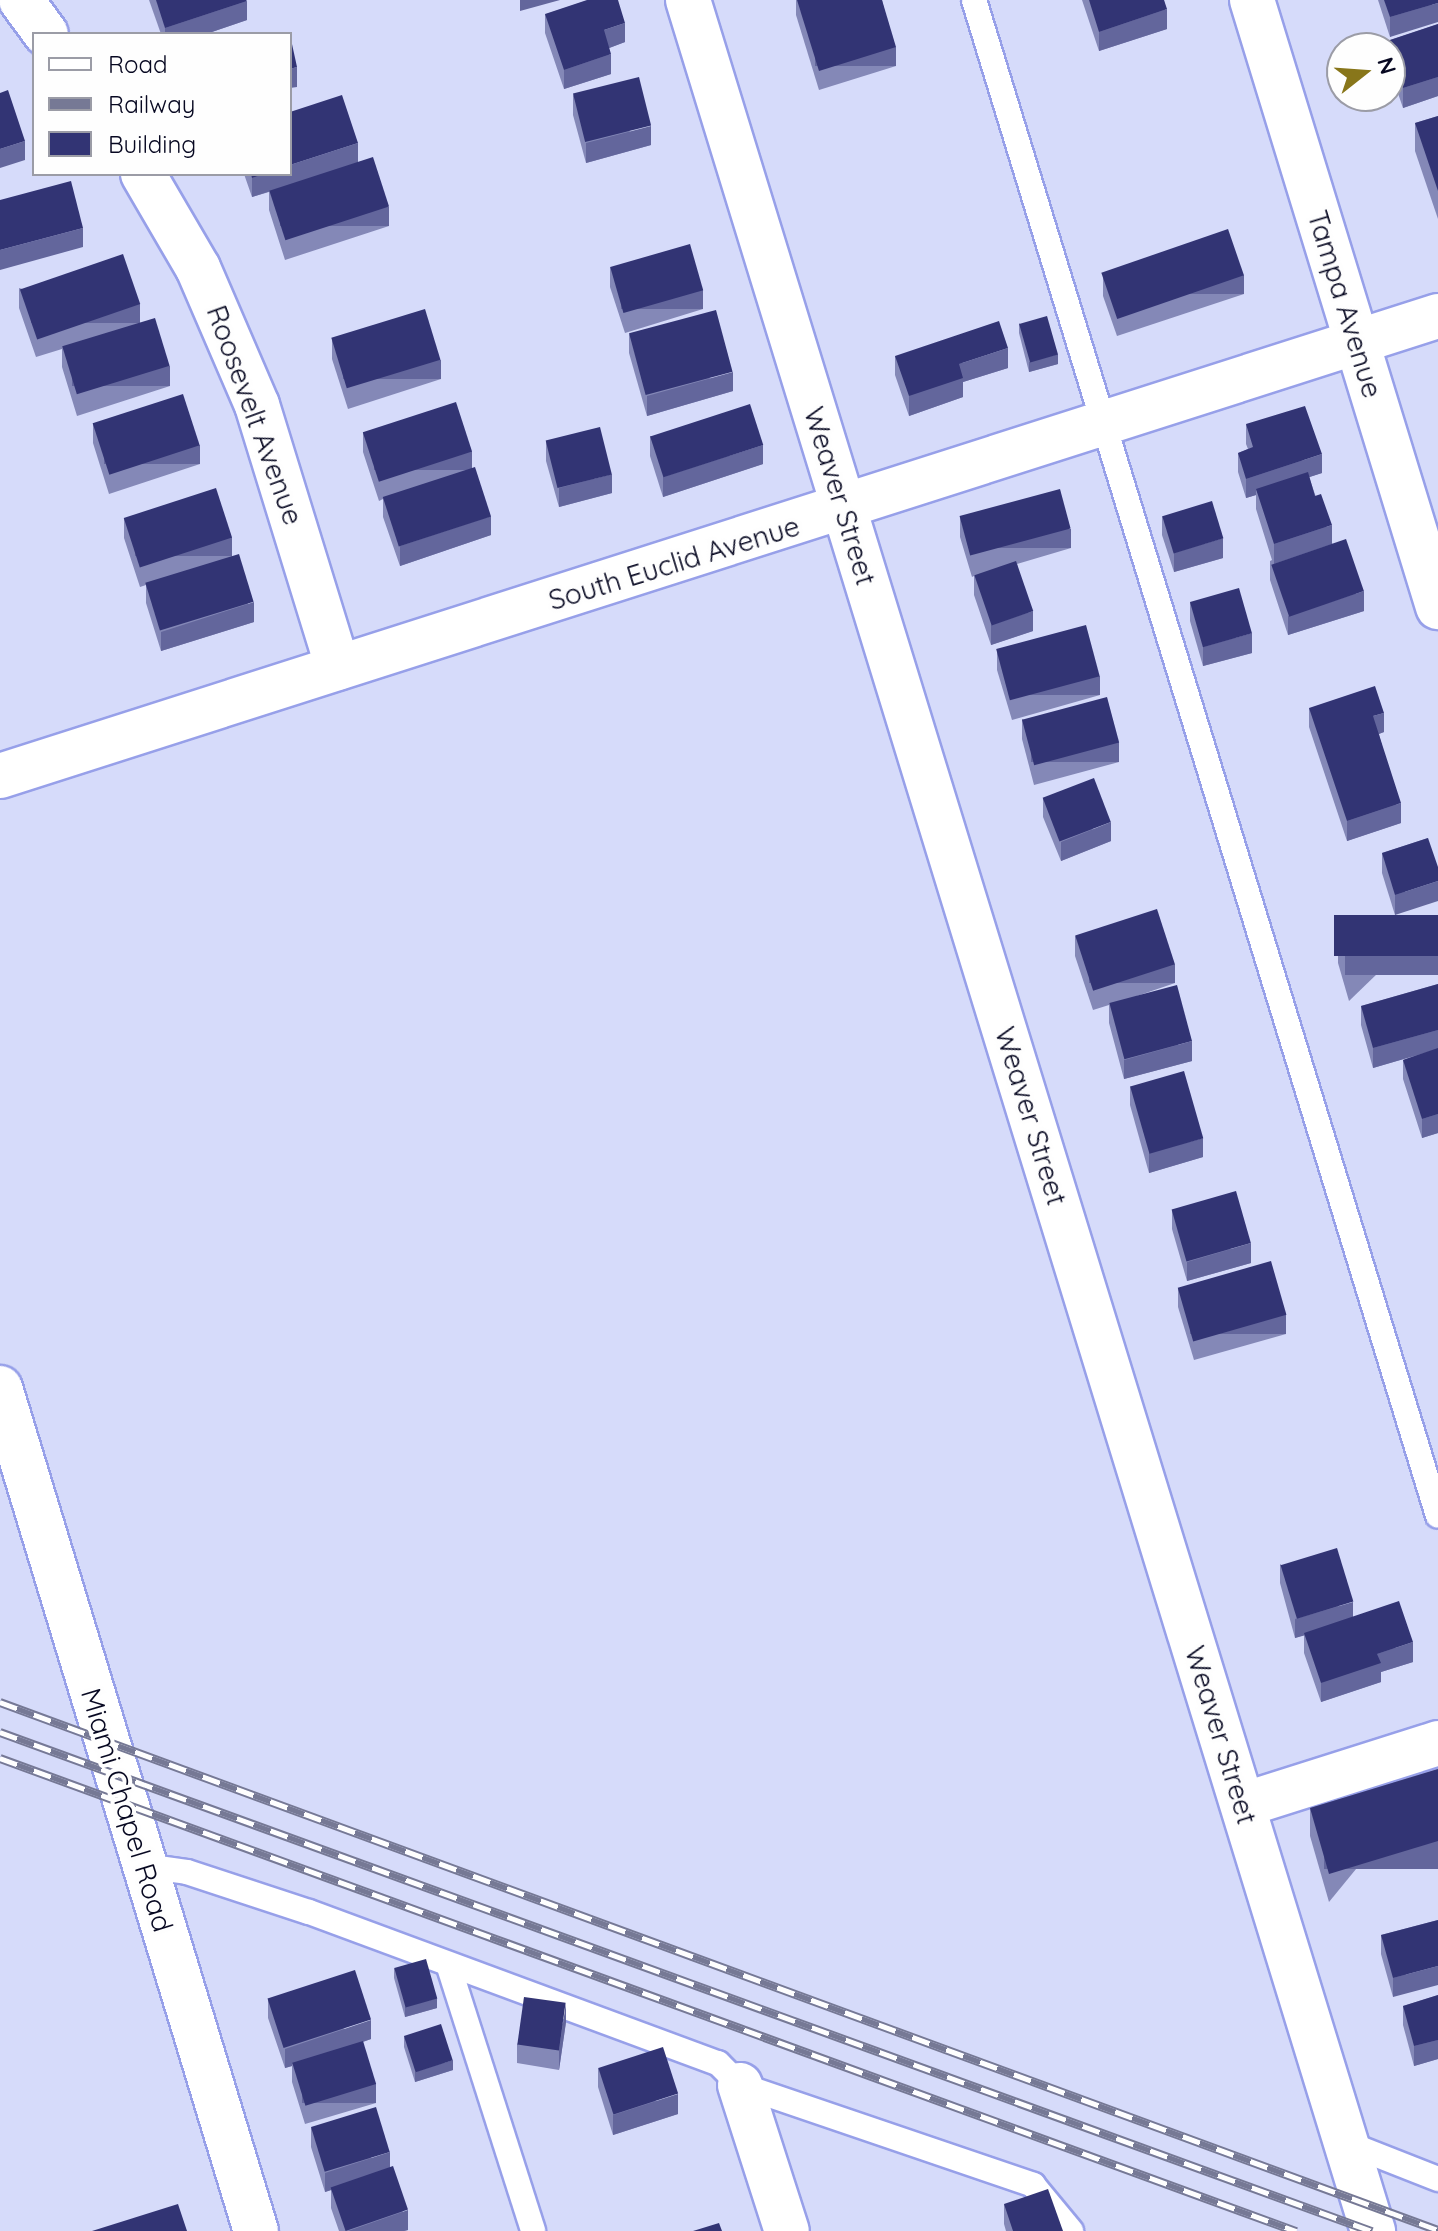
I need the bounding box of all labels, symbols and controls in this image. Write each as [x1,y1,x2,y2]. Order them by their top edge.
legend [32,32,292,176]
north arrow [1326,32,1406,112]
text: Road [108,49,168,79]
text: N [1371,54,1403,77]
text: Railway [108,89,195,119]
text: Building [108,129,196,159]
street label: Tampa Avenue [1301,206,1389,402]
street label: Roosevelt Avenue [200,301,310,529]
street label: Weaver Street [797,403,883,589]
street label: South Euclid Avenue [545,509,803,617]
street label: Weaver Street [988,1023,1074,1209]
street label: Weaver Street [1178,1642,1264,1828]
street label: Miami Chapel Road [74,1684,180,1936]

